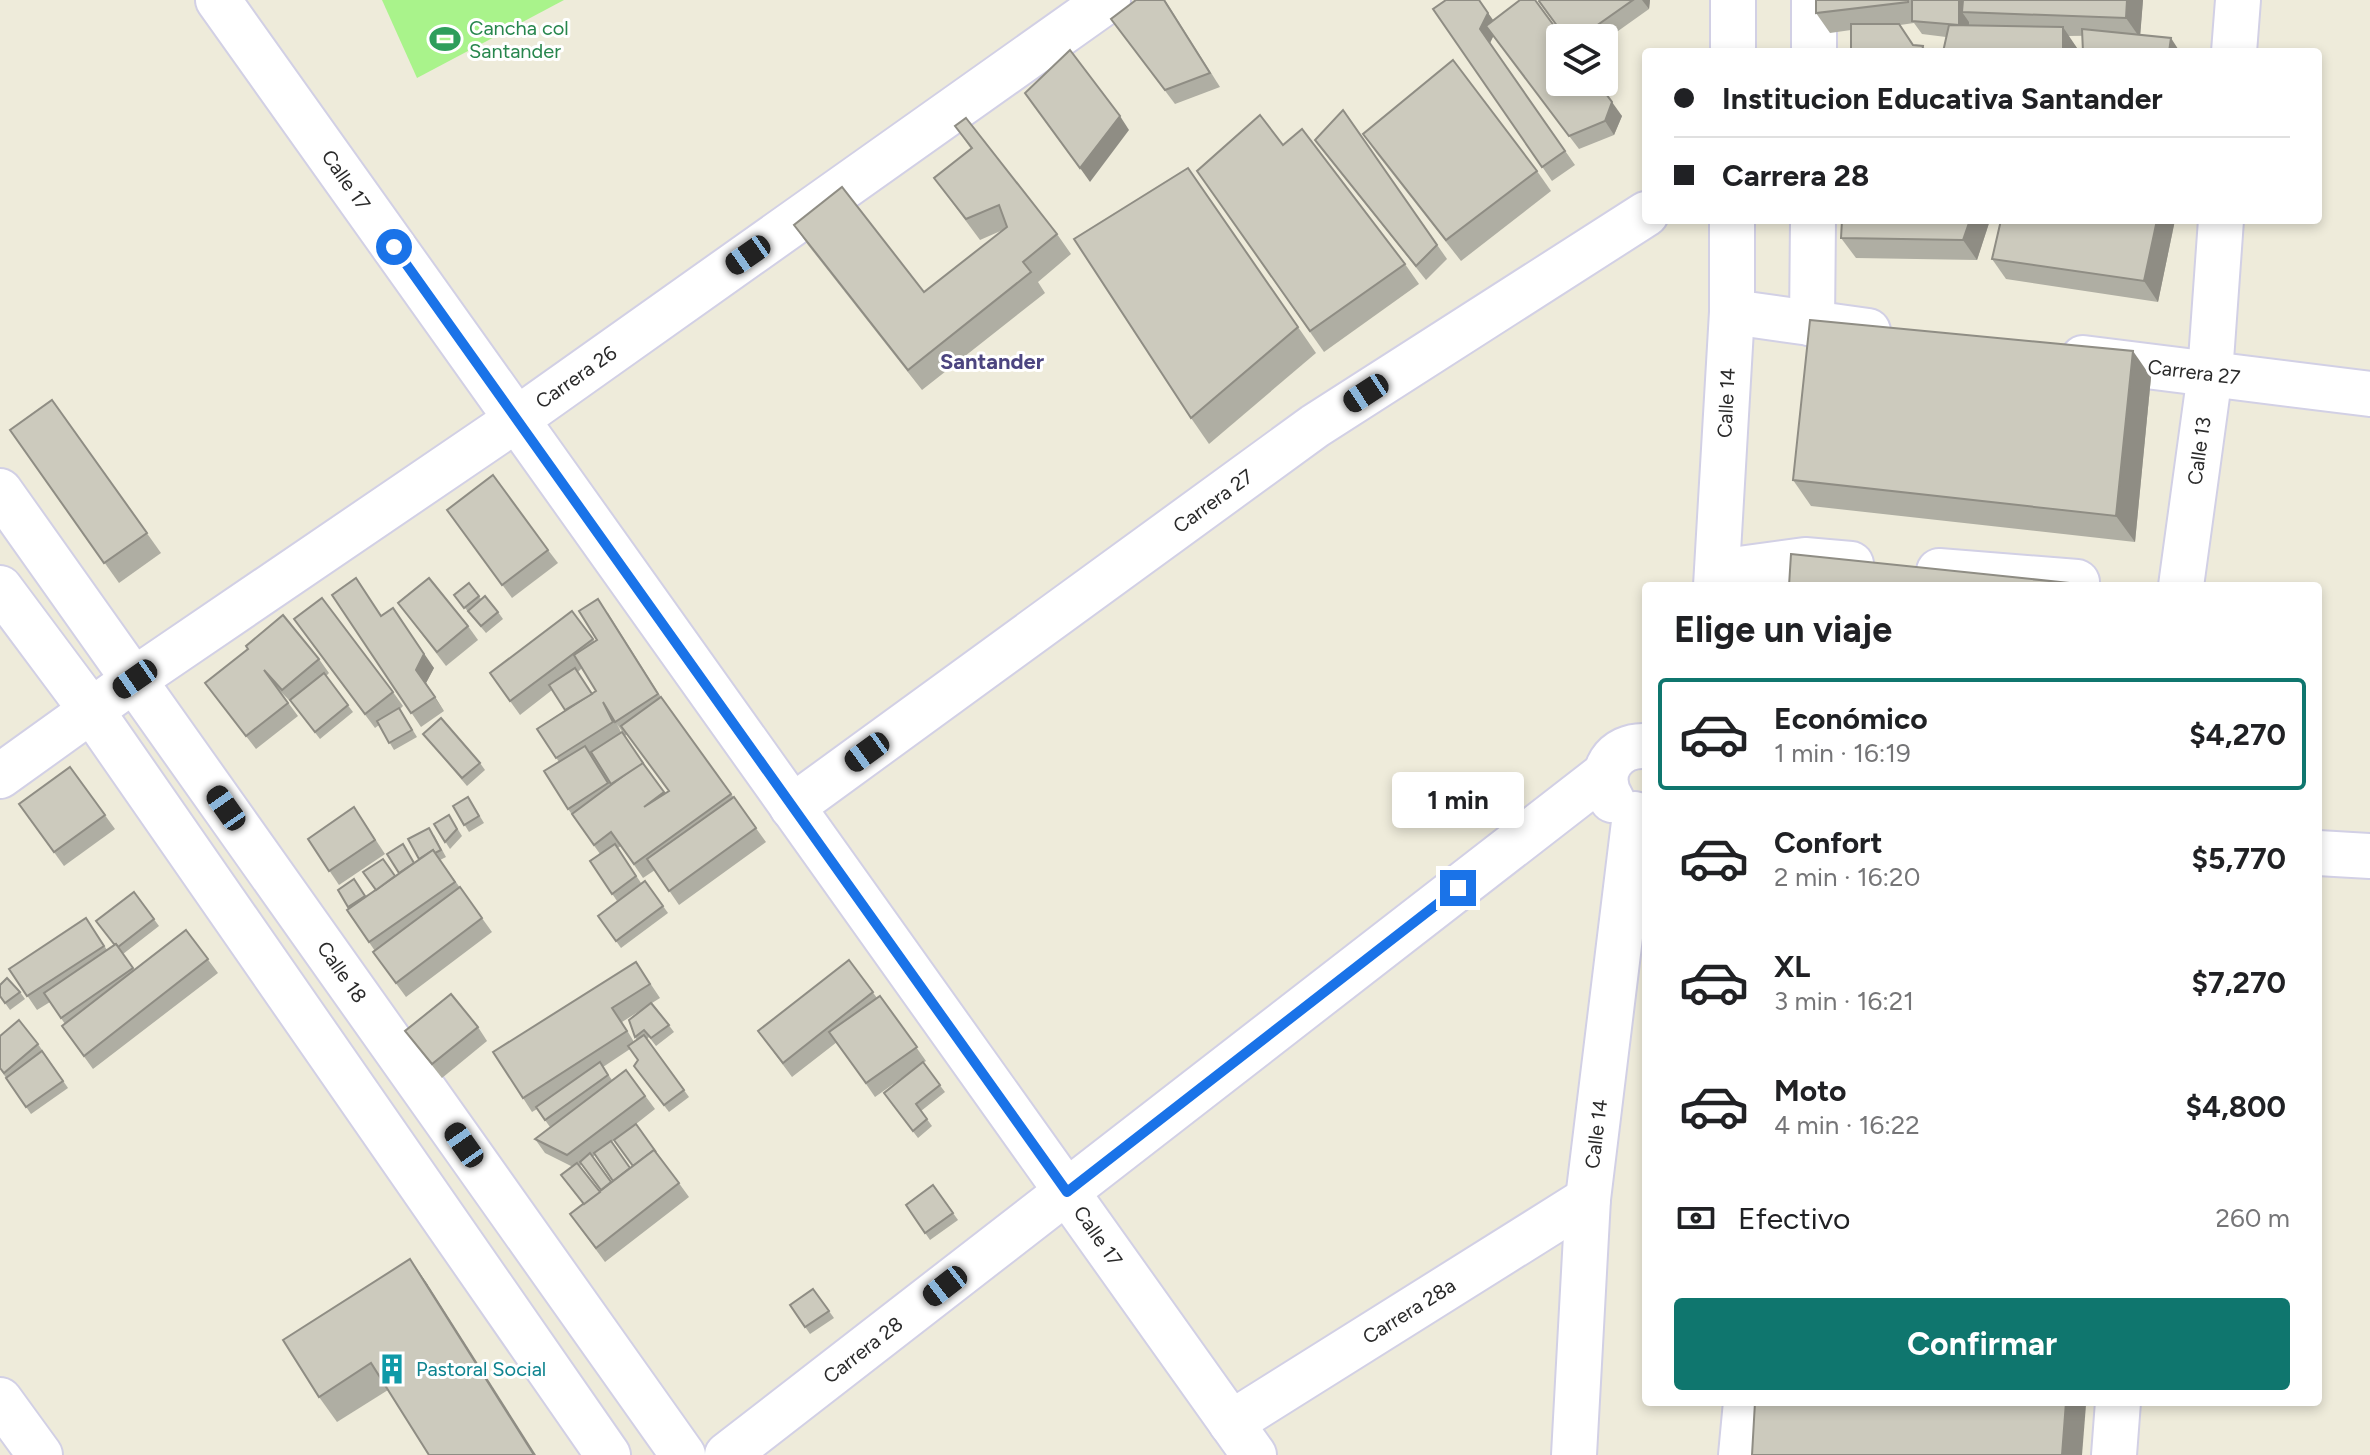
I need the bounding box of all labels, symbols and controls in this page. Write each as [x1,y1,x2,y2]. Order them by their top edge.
place label: Cancha col Santander [469,16,569,63]
sports icon: Cancha col Santander [428,22,462,56]
map controls [1546,24,1618,96]
button: layers [1546,24,1618,96]
text: Institucion Educativa Santander [1722,80,2163,117]
street label: Calle 17 [317,145,376,215]
text: Carrera 28 [1722,157,1869,194]
route start [376,229,412,265]
car [721,231,775,279]
street label: Carrera 26 [531,340,621,414]
district label: Santander [940,348,1045,375]
street label: Carrera 27 [2146,354,2242,390]
street label: Calle 14 [1712,367,1740,439]
car [1339,370,1393,416]
street label: Calle 13 [2182,415,2216,487]
street label: Carrera 27 [1168,464,1258,538]
text: Elige un viaje [1674,608,1892,651]
car [108,655,162,703]
icon: car [1678,698,1750,770]
text: Económico [1774,700,1928,737]
text: $4,270 [2189,716,2286,753]
car [841,728,893,776]
text: 1 min · 16:19 [1774,737,1911,769]
callout: 1 min [1392,772,1524,828]
car [202,781,250,835]
text: 1 min [1427,784,1489,816]
icon: car [1678,822,1750,894]
text: Confort [1774,824,1883,861]
text: $5,770 [2191,840,2286,877]
text: 2 min · 16:20 [1774,861,1920,893]
route end [1440,870,1476,906]
street label: Calle 18 [312,937,372,1007]
icon: car [1678,946,1750,1018]
text: XL [1774,948,1810,985]
text: $7,270 [2192,964,2286,1001]
text: 3 min · 16:21 [1774,985,1914,1017]
icon: car [1678,1070,1750,1142]
text: Moto [1774,1072,1846,1109]
text: $4,800 [2185,1088,2286,1125]
street label: Calle 14 [1580,1098,1612,1170]
text: 4 min · 16:22 [1774,1109,1920,1141]
car [440,1118,488,1172]
icon: cash [1674,1196,1718,1240]
text: Efectivo [1738,1200,1850,1237]
street label: Calle 17 [1069,1201,1128,1271]
text: 260 m [2216,1202,2290,1234]
car [919,1262,971,1310]
street label: Carrera 28a [1358,1273,1460,1349]
button: Confirmar [1674,1298,2290,1390]
street label: Carrera 28 [818,1311,908,1389]
building icon: Pastoral Social [375,1352,409,1386]
place label: Pastoral Social [416,1357,546,1381]

